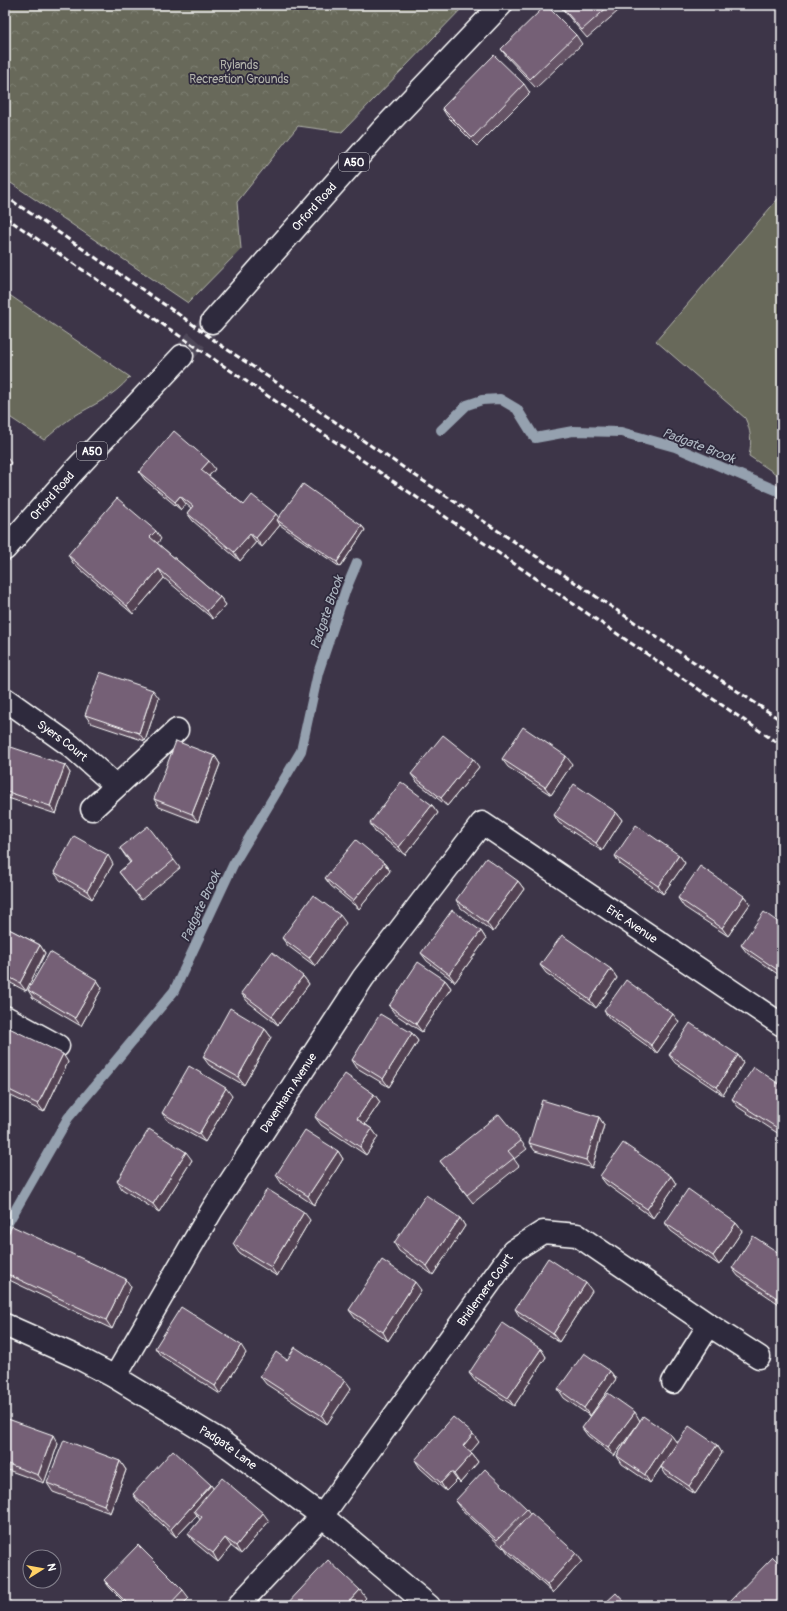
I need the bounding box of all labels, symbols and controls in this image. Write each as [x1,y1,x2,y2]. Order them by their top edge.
park label: Rylands Recreation Grounds [189,58,289,87]
road number: A50 [339,153,369,171]
street label: Orford Road [289,180,340,235]
water label: Padgate Brook [660,425,739,468]
road number: A50 [77,442,107,460]
street label: Orford Road [27,469,78,524]
water label: Padgate Brook [307,572,348,651]
street label: Syers Court [34,717,90,765]
water label: Padgate Brook [177,867,225,945]
street label: Eric Avenue [603,902,660,947]
street label: Davenham Avenue [257,1050,320,1136]
street label: Bridlemere Court [454,1251,517,1329]
street label: Padgate Lane [196,1423,260,1473]
north arrow [22,1549,62,1589]
text: N [44,1562,59,1573]

